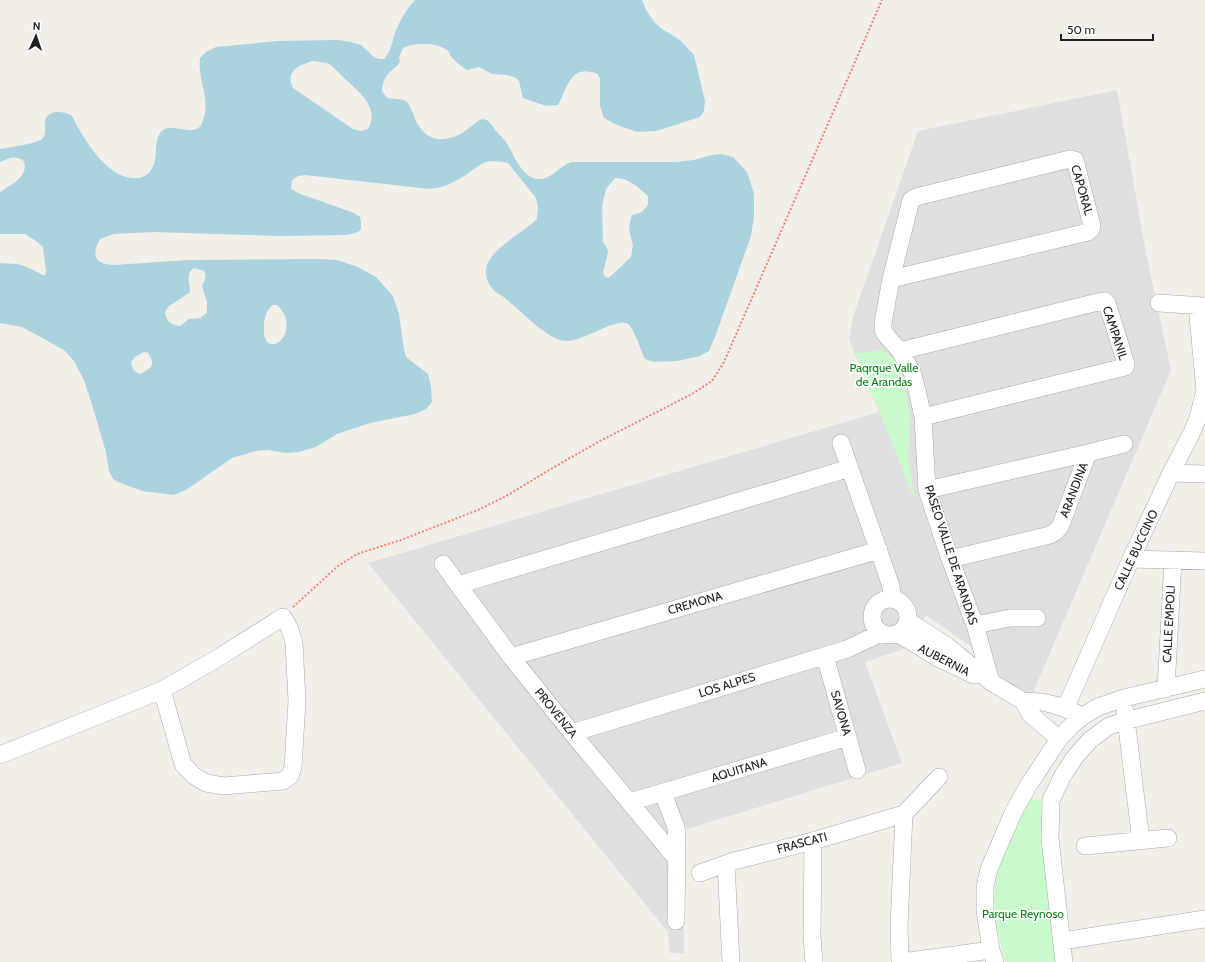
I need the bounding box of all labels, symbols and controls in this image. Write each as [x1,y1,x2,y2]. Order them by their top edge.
north arrow [16,16,56,56]
scale bar [1061,16,1153,42]
text: N [32,19,41,33]
text: 50 m [1067,22,1095,37]
street label: CAPORAL [1068,163,1097,217]
street label: CAMPANIL [1100,304,1131,362]
park label: Paqrque Valle de Arandas [850,360,918,389]
street label: ARANDINA [1056,459,1091,520]
street label: PASEO VALLE DE ARANDAS [922,483,981,627]
street label: CALLE BUCCINO [1110,507,1161,593]
street label: CALLE EMPOLI [1159,585,1178,663]
street label: CREMONA [666,587,724,617]
street label: AUBERNIA [916,640,973,679]
street label: LOS ALPES [697,669,757,700]
street label: PROVENZA [532,685,581,741]
street label: SAVONA [828,689,855,738]
street label: AQUITANA [709,754,769,785]
street label: FRASCATI [775,829,829,856]
park label: Parque Reynoso [982,906,1064,921]

